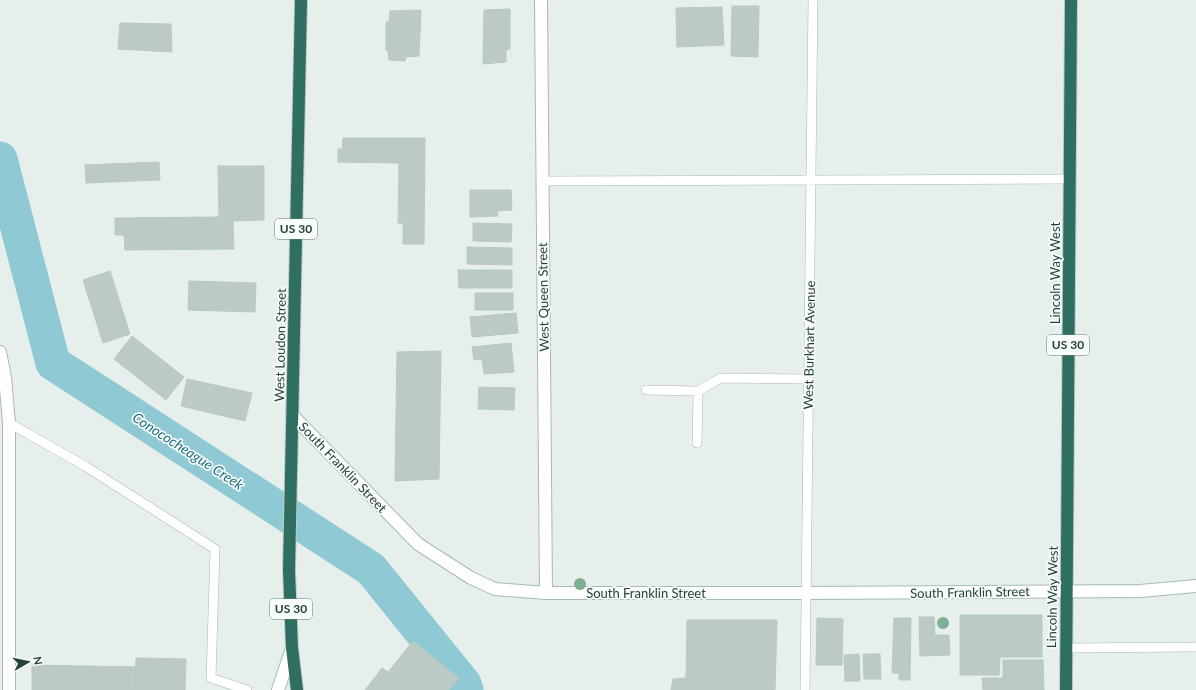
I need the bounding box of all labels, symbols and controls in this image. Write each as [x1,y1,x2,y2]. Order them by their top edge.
road number: US 30 [275,219,317,239]
street label: Lincoln Way West [1047,221,1063,324]
street label: West Queen Street [534,242,552,352]
street label: West Burkhart Avenue [800,280,818,410]
street label: West Loudon Street [271,288,289,402]
road number: US 30 [1047,335,1089,355]
water label: Conococheague Creek [130,408,247,493]
street label: South Franklin Street [296,418,391,516]
street label: Lincoln Way West [1043,545,1061,648]
street label: South Franklin Street [910,583,1030,601]
street label: South Franklin Street [586,585,706,601]
road number: US 30 [270,599,312,619]
north arrow [8,642,48,682]
text: N [31,655,45,666]

